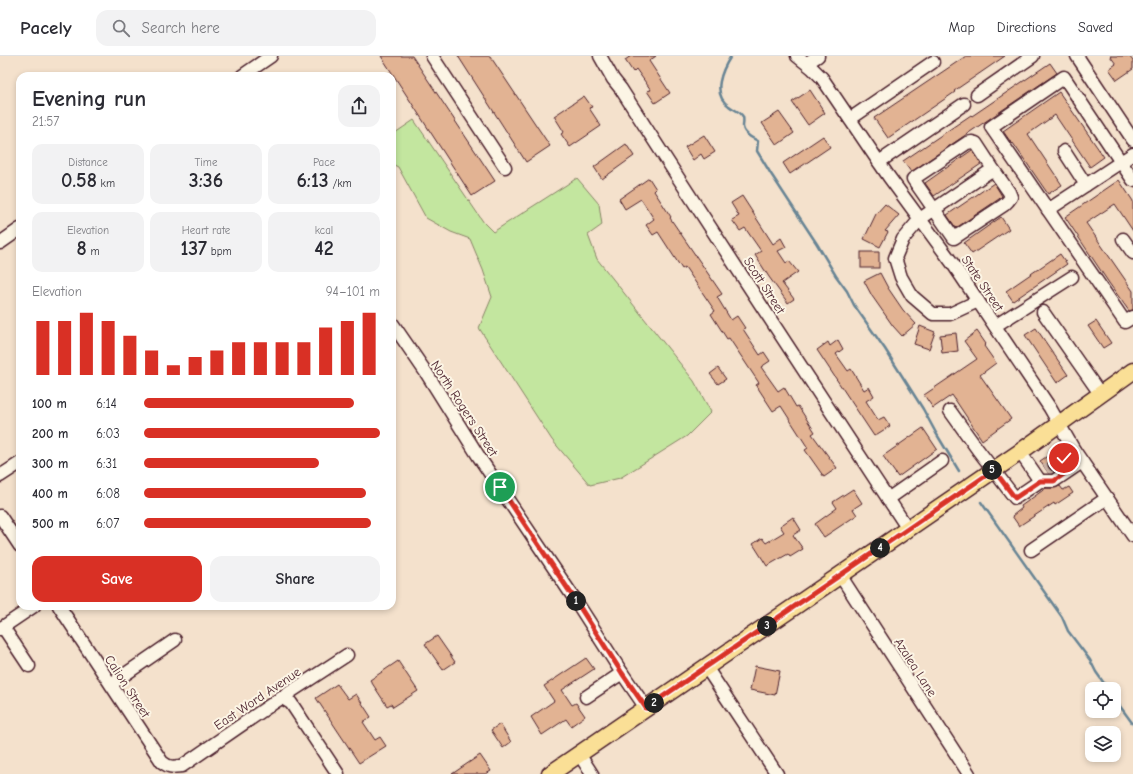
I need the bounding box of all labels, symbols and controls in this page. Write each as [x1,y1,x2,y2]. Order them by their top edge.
search box [96,10,376,46]
text: Pacely [20,17,72,39]
icon: search [110,17,132,39]
text: Search here [142,19,220,37]
text: Map [948,19,975,36]
text: Directions [997,19,1056,36]
text: Saved [1078,19,1113,36]
button: share [338,85,380,127]
text: Evening run [32,86,146,112]
text: 21:57 [32,114,60,129]
text: Distance [68,156,108,169]
text: Time [195,156,217,169]
text: Pace [313,156,335,169]
text: 0.58 [61,169,97,192]
text: 3:36 [189,169,223,192]
text: 6:13 [296,169,329,192]
text: km [97,177,115,190]
text: /km [329,177,352,190]
text: Elevation [67,224,109,237]
text: Heart rate [182,224,230,237]
text: kcal [315,224,333,237]
text: 8 [76,237,87,260]
text: 137 [180,237,207,260]
text: 42 [314,237,334,260]
text: m [87,245,100,258]
text: bpm [207,245,232,258]
street label: State Street [958,253,1007,315]
street label: Scott Street [741,254,789,317]
text: Elevation [32,284,82,299]
text: 94–101 m [326,284,380,299]
street label: North Rogers Street [428,358,502,460]
text: 100 m [32,396,67,411]
text: 6:14 [96,396,117,411]
text: 200 m [32,426,68,441]
text: 6:03 [96,426,120,441]
pin [1047,441,1081,475]
icon: check [1053,447,1075,469]
text: 300 m [32,456,68,471]
text: 6:31 [96,456,117,471]
pin: 5 [982,460,1002,480]
text: 5 [989,463,995,476]
pin [483,470,517,504]
icon: arrive [489,476,511,498]
text: 400 m [32,486,68,501]
text: 6:08 [96,486,120,501]
text: 500 m [32,516,69,531]
text: 6:07 [96,516,119,531]
pin: 4 [870,538,890,558]
text: 4 [877,541,883,554]
button: Save [32,556,202,602]
button: Share [210,556,380,602]
pin: 1 [566,591,586,611]
text: 1 [574,594,578,607]
pin: 3 [757,616,777,636]
text: 3 [764,619,770,632]
street label: Azalea Lane [891,635,940,700]
street label: Calion Street [102,652,154,721]
street label: East Word Avenue [211,664,304,733]
map controls [1085,682,1121,762]
button: locate [1085,682,1121,718]
pin: 2 [644,693,664,713]
text: 2 [651,696,657,709]
button: layers [1085,726,1121,762]

